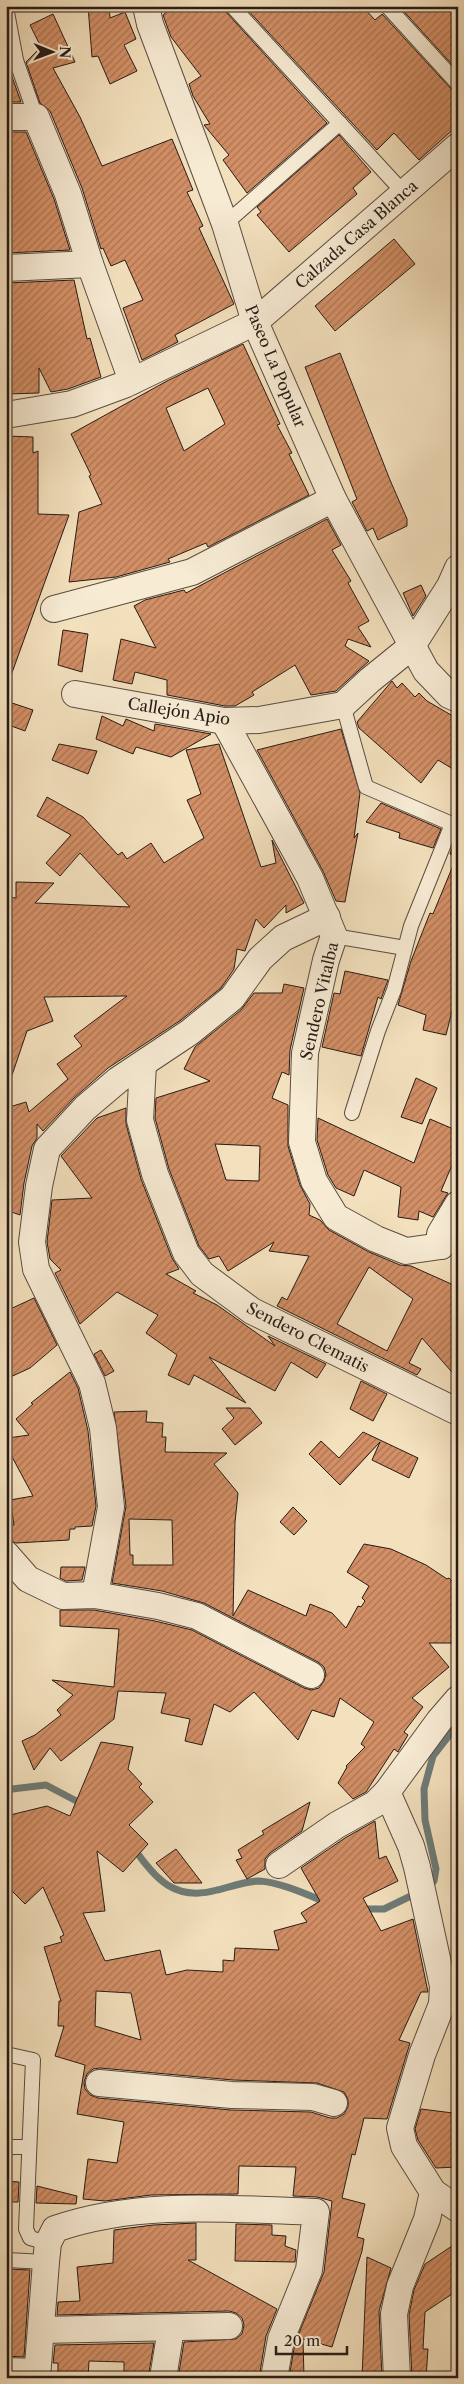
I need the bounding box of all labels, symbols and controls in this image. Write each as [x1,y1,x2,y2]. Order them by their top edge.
north arrow [28,28,78,78]
text: N [56,46,74,58]
street label: Calzada Casa Blanca [291,175,422,293]
street label: Paseo La Popular [241,302,311,431]
street label: Callejón Apio [126,693,232,729]
street label: Sendero Vitalba [296,939,342,1062]
street label: Sendero Clematis [243,1297,373,1377]
scale bar [276,2324,348,2356]
text: 20 m [284,2331,320,2350]

